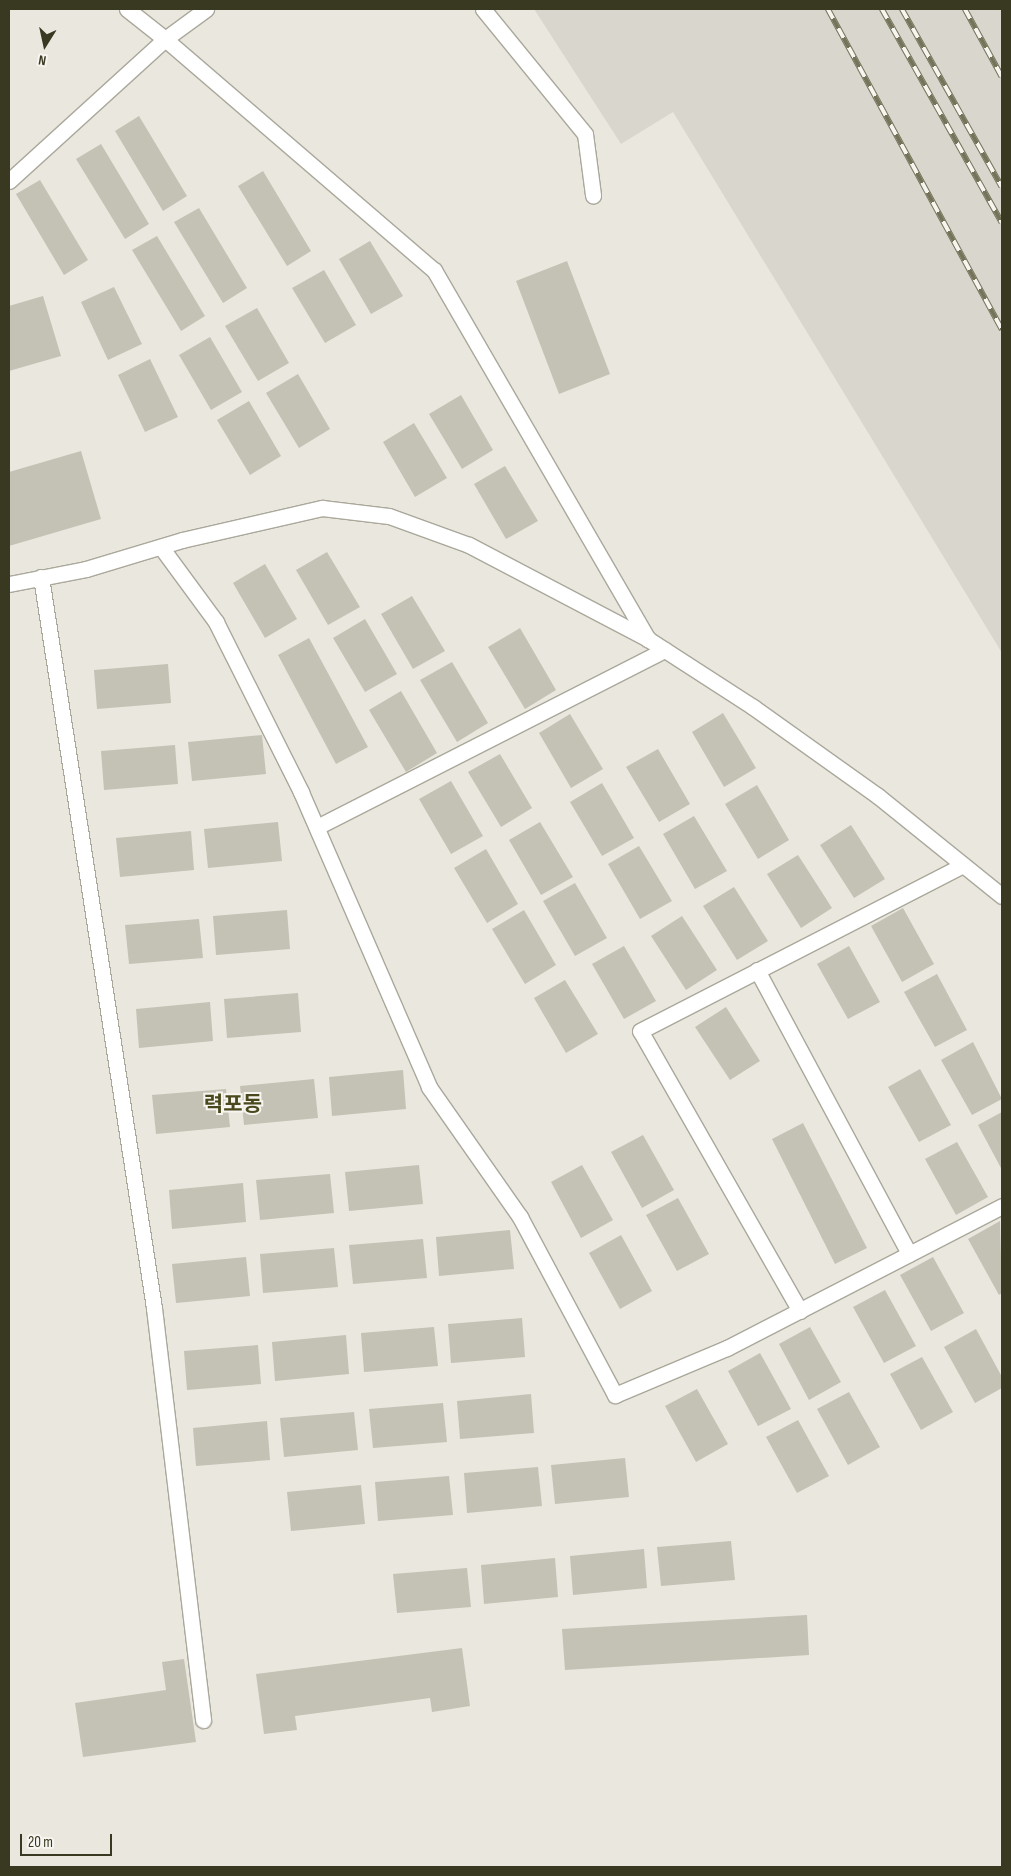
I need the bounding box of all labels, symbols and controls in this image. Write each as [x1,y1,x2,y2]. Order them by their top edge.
north arrow [20,20,70,70]
text: N [37,51,47,69]
district label: 력포동 [204,1092,262,1118]
scale bar [22,1824,115,1856]
text: 20 m [28,1833,53,1852]

